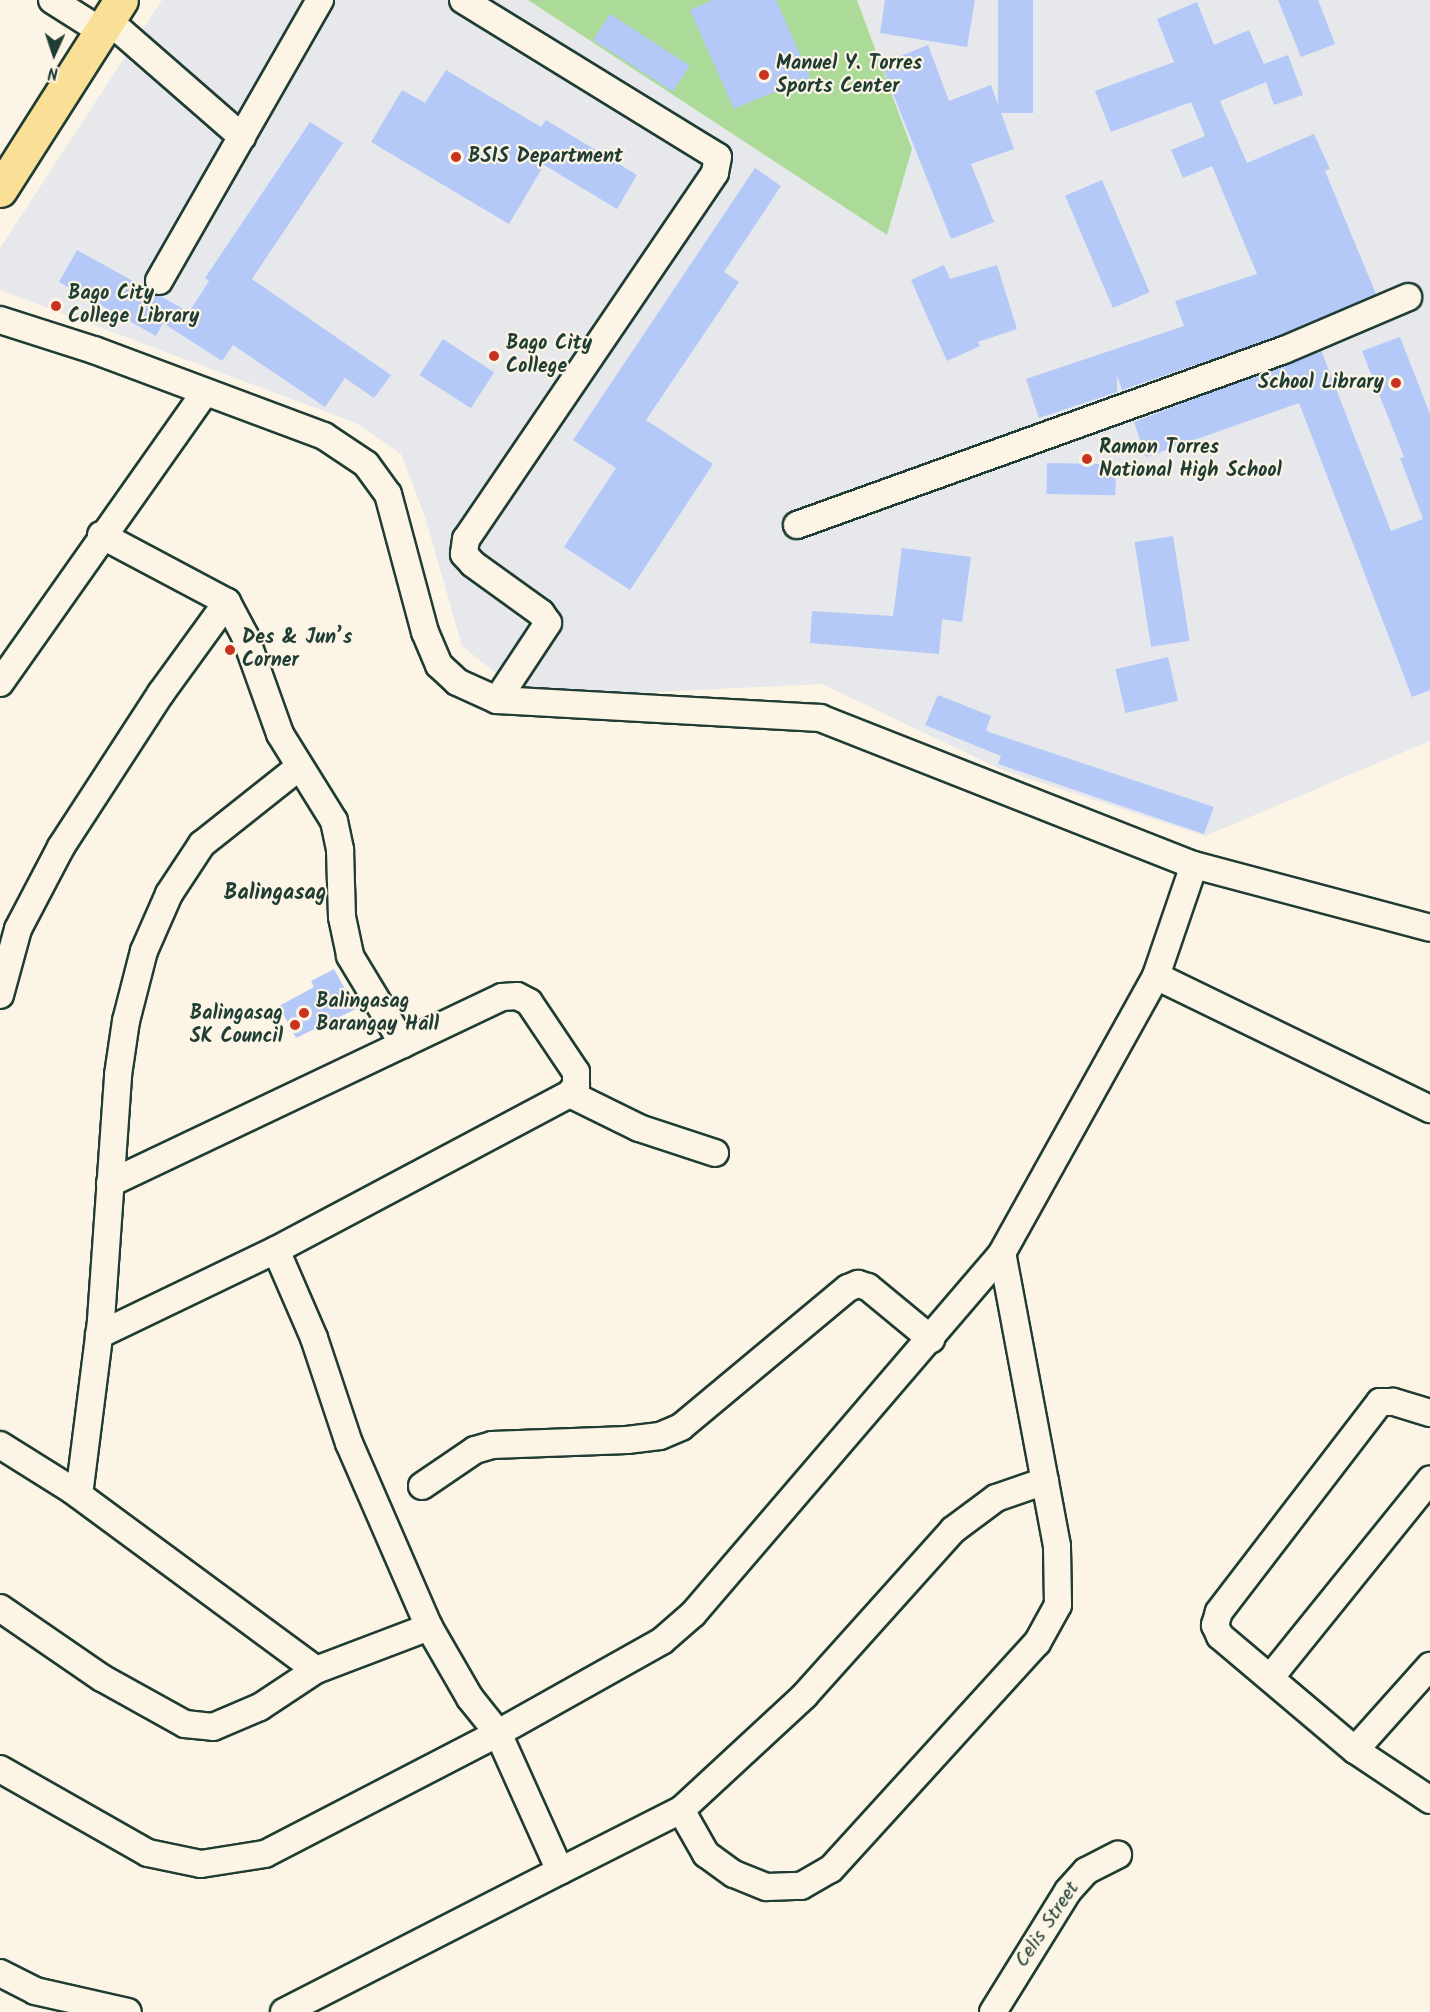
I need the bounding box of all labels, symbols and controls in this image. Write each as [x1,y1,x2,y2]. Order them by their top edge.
north arrow [24,24,84,84]
place label: Manuel Y. Torres Sports Center [776,52,922,99]
text: N [47,60,59,85]
marker: Manuel Y. Torres Sports Center [757,68,771,82]
place label: BSIS Department [468,145,623,169]
marker: BSIS Department [449,150,463,164]
place label: Bago City College Library [68,282,199,329]
marker: Bago City College Library [49,299,63,313]
place label: Bago City College [506,332,592,379]
marker: Bago City College [487,349,501,363]
place label: School Library [1258,371,1384,395]
marker: School Library [1389,376,1403,390]
place label: Ramon Torres National High School [1099,436,1282,483]
marker: Ramon Torres National High School [1080,452,1094,466]
place label: Des & Jun’s Corner [242,626,352,673]
marker: Des & Jun’s Corner [223,643,237,657]
district label: Balingasag [224,881,326,907]
place label: Balingasag Barangay Hall [316,990,439,1037]
place label: Balingasag SK Council [190,1002,283,1049]
marker: Balingasag Barangay Hall [297,1006,311,1020]
marker: Balingasag SK Council [288,1018,302,1032]
street label: Celis Street [1011,1878,1085,1972]

